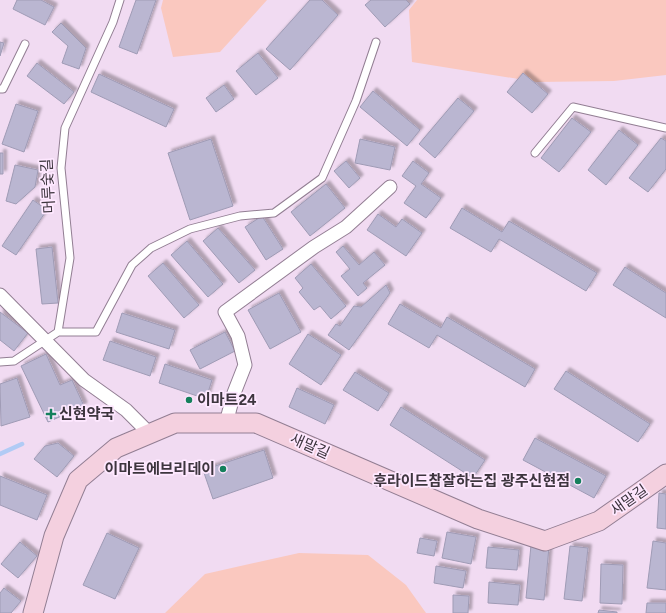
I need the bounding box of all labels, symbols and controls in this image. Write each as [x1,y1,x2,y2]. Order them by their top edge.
street label: 머루숯길 [38,158,58,214]
place label: 이마트24 [197,391,257,409]
marker: 이마트24 [184,395,194,405]
place label: 신현약국 [59,405,114,423]
marker: 신현약국 [46,409,56,419]
street label: 새말길 [287,429,333,463]
place label: 이마트에브리데이 [105,460,215,478]
marker: 이마트에브리데이 [218,464,228,474]
place label: 후라이드참잘하는집 광주신현점 [373,472,570,490]
marker: 후라이드참잘하는집 광주신현점 [573,476,583,486]
street label: 새말길 [607,481,651,519]

